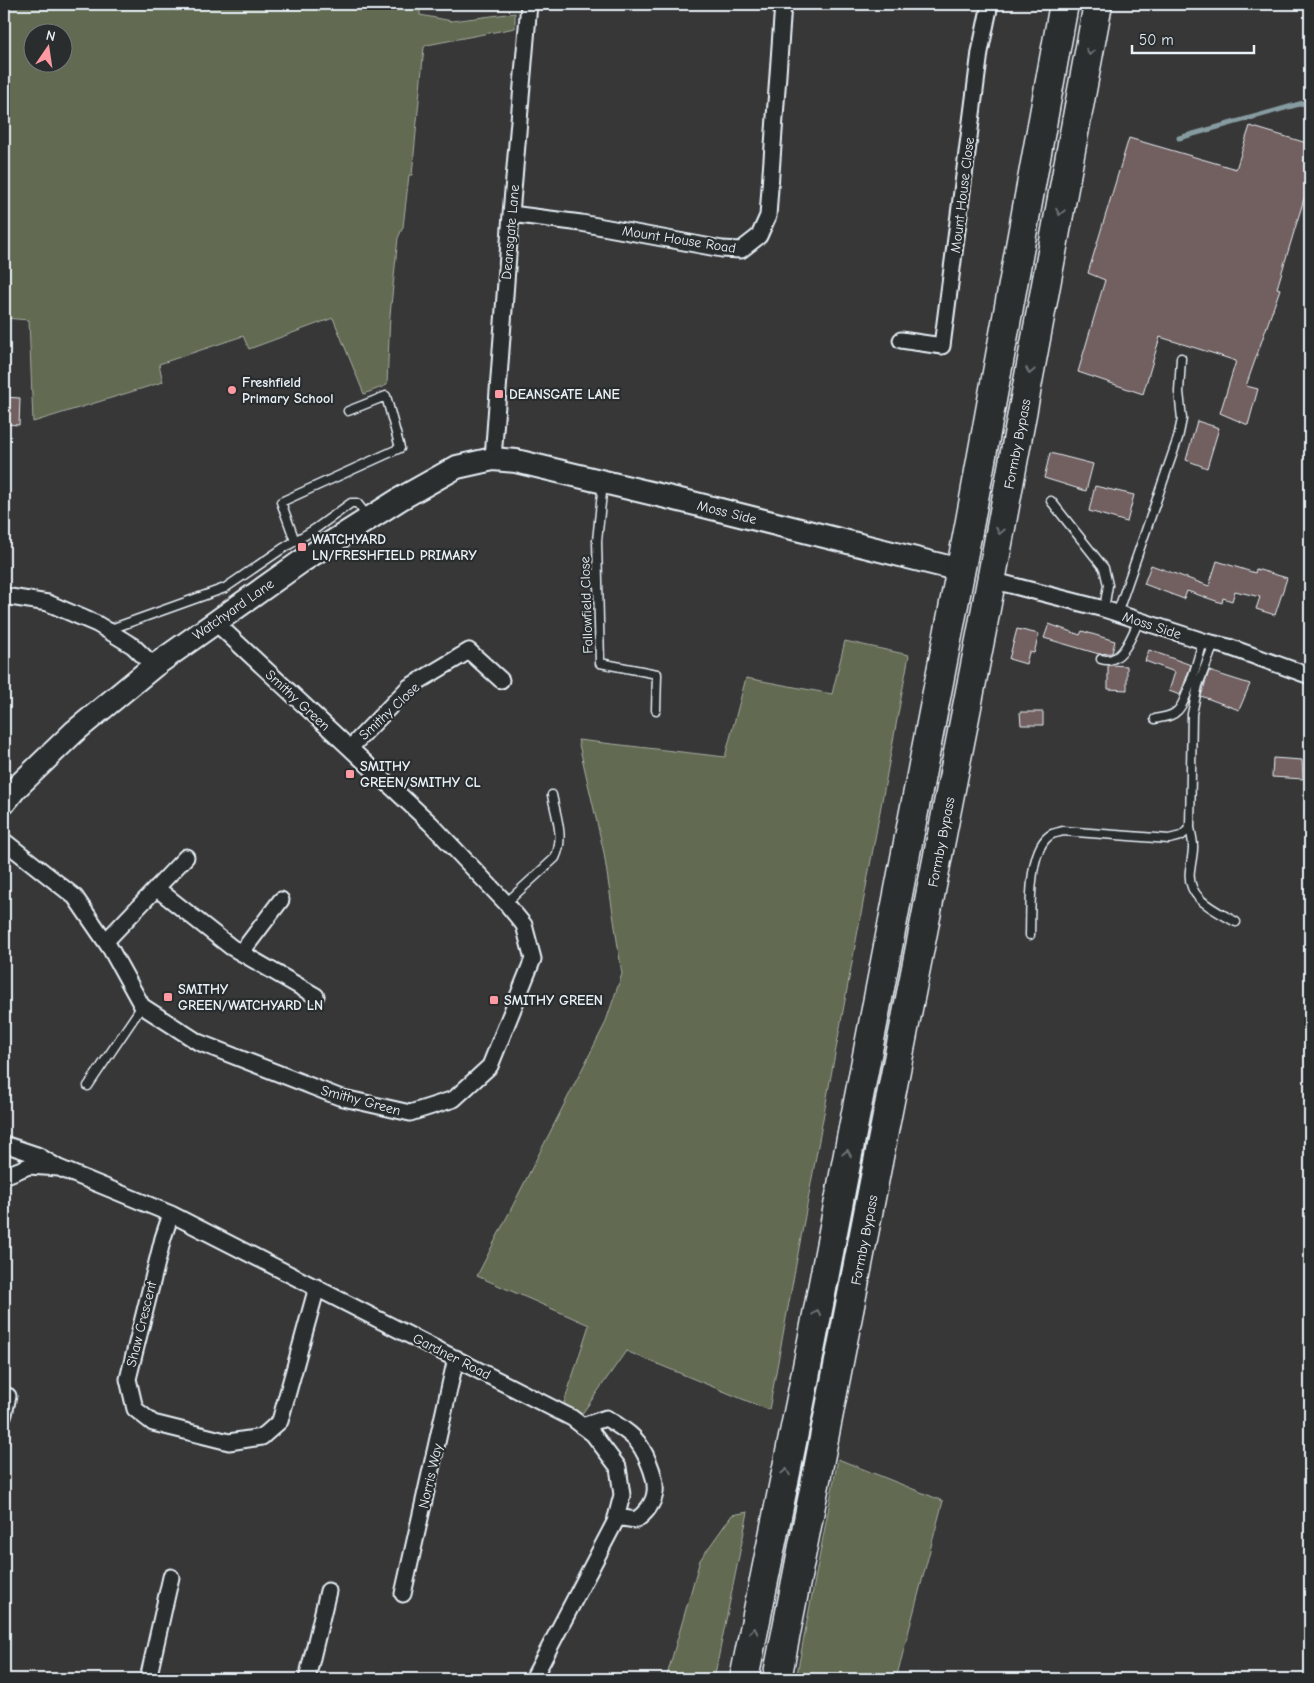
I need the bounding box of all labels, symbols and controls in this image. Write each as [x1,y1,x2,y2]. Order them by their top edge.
north arrow [22,22,72,72]
scale bar [1132,22,1254,54]
text: N [44,27,57,45]
text: 50 m [1139,31,1174,49]
one-way arrow [1086,47,1096,56]
street label: Mount House Close [947,136,978,254]
street label: Deansgate Lane [498,184,523,280]
one-way arrow [1056,207,1066,216]
street label: Mount House Road [621,222,737,257]
one-way arrow [1026,367,1036,376]
place label: Freshfield Primary School [242,374,333,407]
marker: Freshfield Primary School [226,384,238,396]
place label: DEANSGATE LANE [509,386,621,403]
marker: DEANSGATE LANE [493,388,505,400]
street label: Formby Bypass [1000,397,1035,491]
street label: Moss Side [695,497,758,528]
one-way arrow [996,527,1006,535]
place label: WATCHYARD LN/FRESHFIELD PRIMARY [312,531,477,564]
marker: WATCHYARD LN/FRESHFIELD PRIMARY [296,541,308,553]
street label: Fallowfield Close [576,556,597,654]
street label: Watchyard Lane [189,575,277,644]
street label: Moss Side [1120,608,1183,643]
street label: Smithy Green [262,666,333,735]
street label: Smithy Close [355,679,423,744]
place label: SMITHY GREEN/SMITHY CL [360,758,481,791]
marker: SMITHY GREEN/SMITHY CL [344,768,356,780]
street label: Formby Bypass [924,795,959,889]
place label: SMITHY GREEN/WATCHYARD LN [178,981,323,1014]
marker: SMITHY GREEN/WATCHYARD LN [162,991,174,1003]
place label: SMITHY GREEN [504,992,603,1009]
marker: SMITHY GREEN [488,994,500,1006]
street label: Smithy Green [319,1082,403,1119]
one-way arrow [842,1149,852,1157]
street label: Formby Bypass [847,1193,882,1287]
street label: Shaw Crescent [123,1279,161,1369]
one-way arrow [811,1308,821,1317]
street label: Gardner Road [410,1330,494,1383]
street label: Norris Way [415,1441,446,1510]
one-way arrow [780,1468,791,1477]
one-way arrow [748,1627,759,1636]

